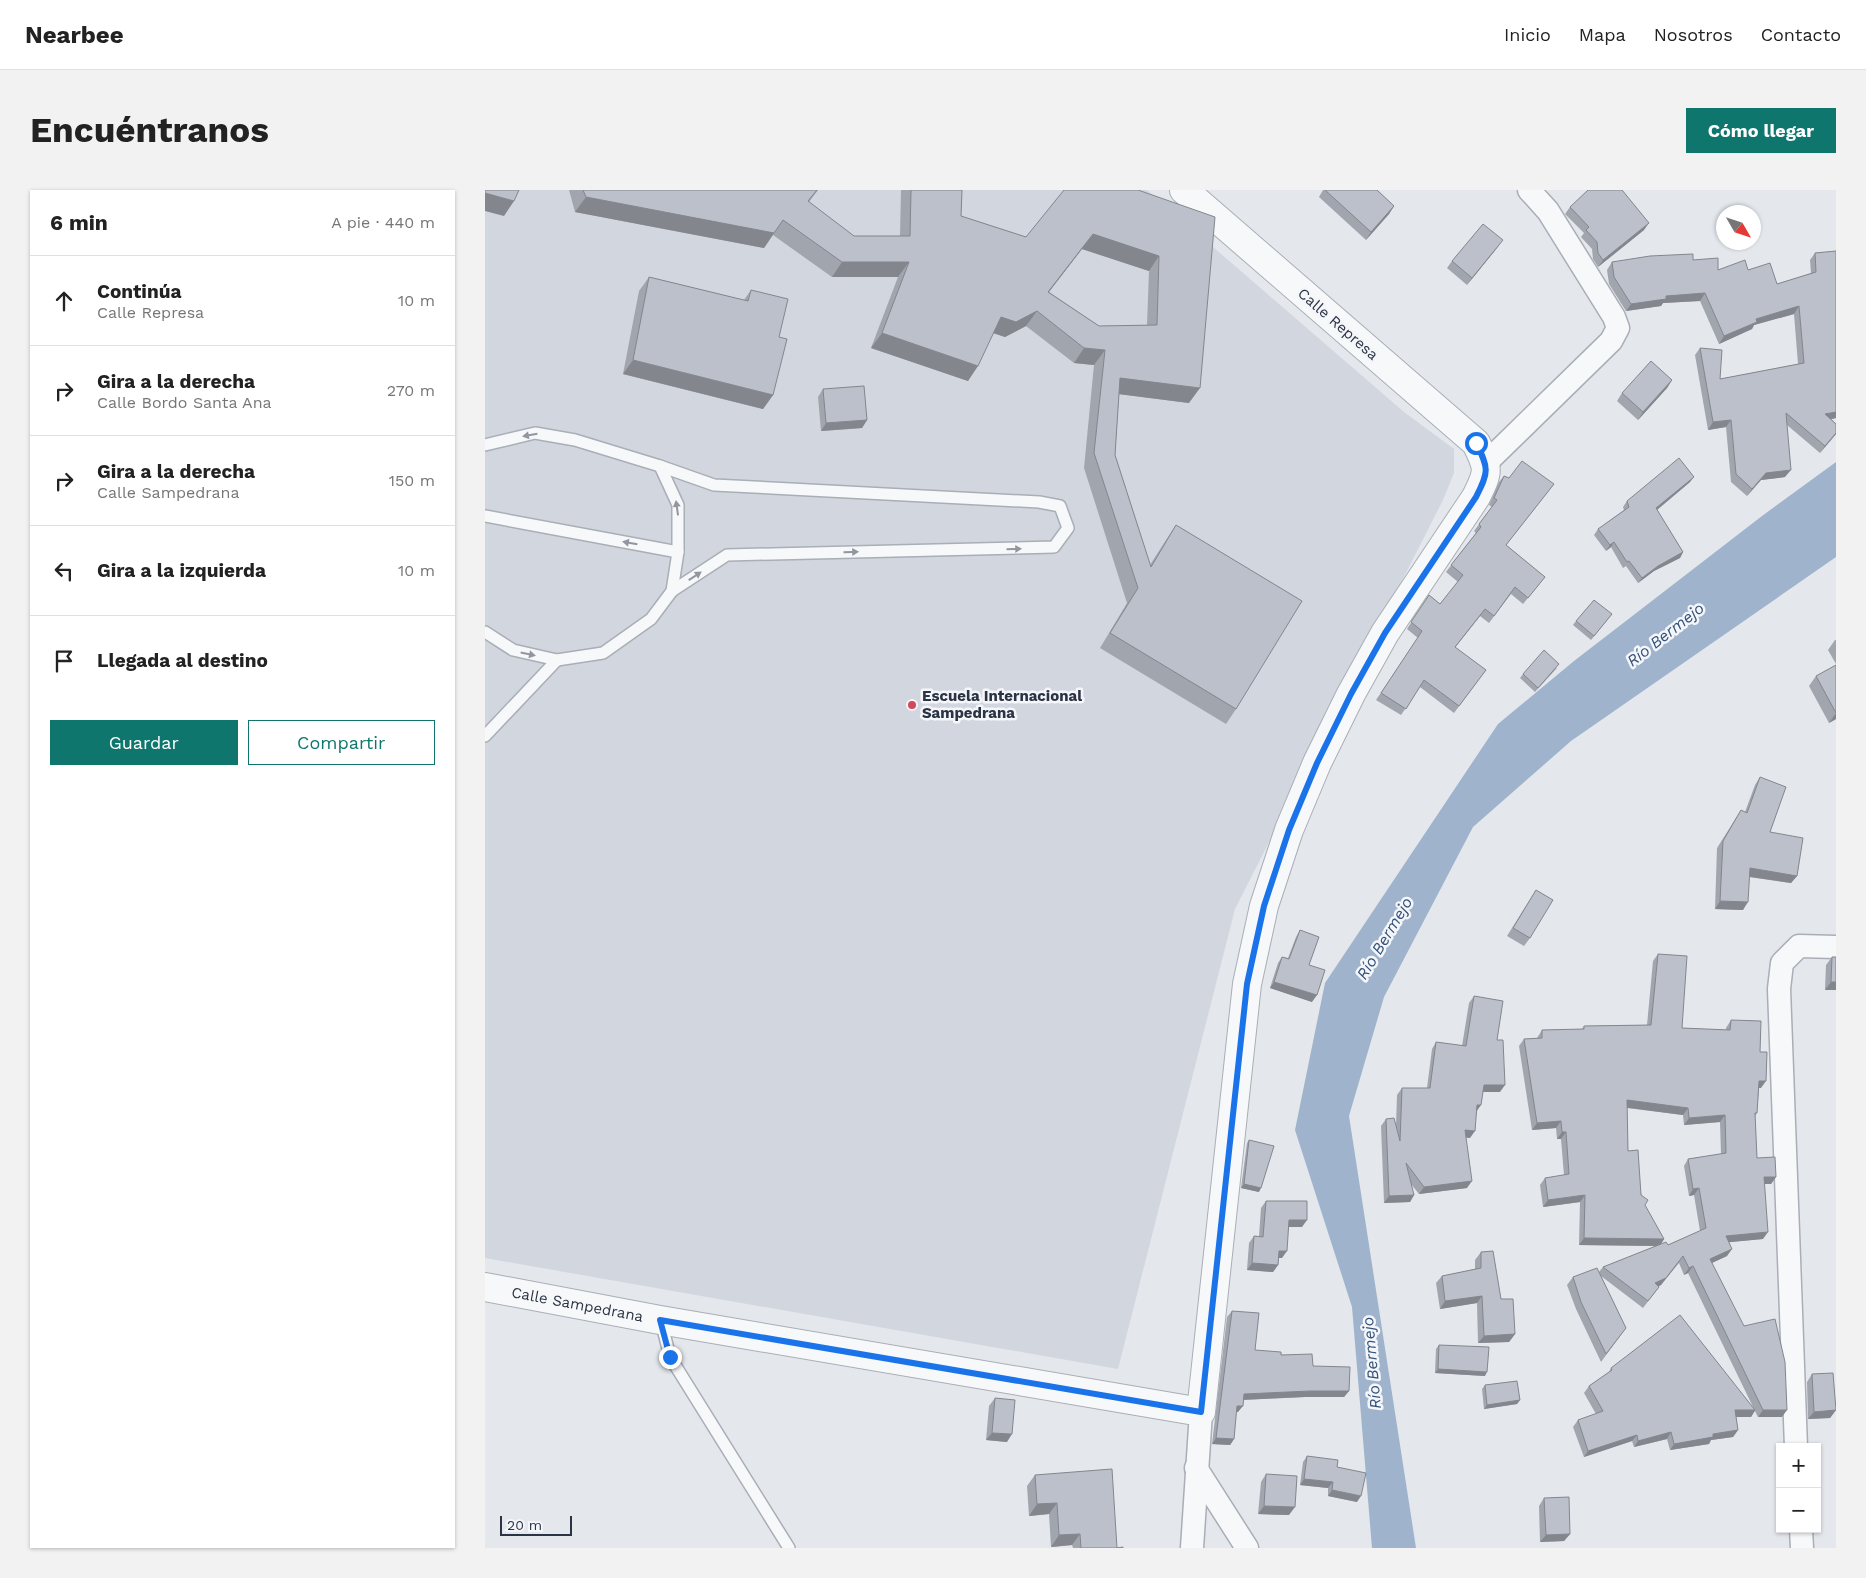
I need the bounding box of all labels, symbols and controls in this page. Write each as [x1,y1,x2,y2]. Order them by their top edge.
text: Nearbee [25,21,124,49]
text: Inicio [1504,24,1551,45]
text: Mapa [1579,24,1626,45]
text: Nosotros [1654,24,1733,45]
text: Contacto [1761,24,1841,45]
button: Cómo llegar [1686,108,1836,153]
text: Encuéntranos [30,109,269,151]
north arrow [1716,205,1761,250]
text: 6 min [50,210,108,235]
text: A pie · 440 m [331,213,435,232]
text: Continúa [97,280,181,303]
street label: Calle Represa [1294,284,1382,364]
icon: ahead [50,287,78,315]
text: 10 m [398,291,435,310]
text: Calle Represa [97,303,204,322]
text: Gira a la derecha [97,370,255,393]
icon: right [50,377,78,405]
text: 270 m [387,381,435,400]
text: Calle Bordo Santa Ana [97,393,272,412]
one-way arrow [521,431,537,439]
route start [1465,432,1488,455]
text: Gira a la derecha [97,460,255,483]
icon: right [50,467,78,495]
text: 150 m [389,471,435,490]
text: Calle Sampedrana [97,483,240,502]
one-way arrow [673,499,681,515]
one-way arrow [621,539,637,547]
one-way arrow [1006,545,1022,553]
one-way arrow [844,548,860,556]
icon: left [50,557,78,585]
text: Gira a la izquierda [97,559,266,582]
text: 10 m [398,561,435,580]
one-way arrow [688,571,702,581]
water label: Río Bermejo [1623,598,1708,670]
icon: arrive [50,647,78,675]
text: Llegada al destino [97,649,268,672]
one-way arrow [520,650,536,658]
place label: Escuela Internacional Sampedrana [922,687,1082,722]
marker: Escuela Internacional Sampedrana [906,699,918,711]
button: Guardar [50,720,238,765]
button: Compartir [248,720,435,765]
water label: Río Bermejo [1352,894,1416,983]
street label: Calle Sampedrana [510,1283,645,1326]
water label: Río Bermejo [1358,1316,1385,1410]
route end [659,1346,682,1369]
map controls [1776,1443,1821,1533]
button: + [1776,1443,1821,1488]
button: − [1776,1488,1821,1533]
scale bar [500,1513,573,1536]
text: 20 m [507,1517,542,1533]

